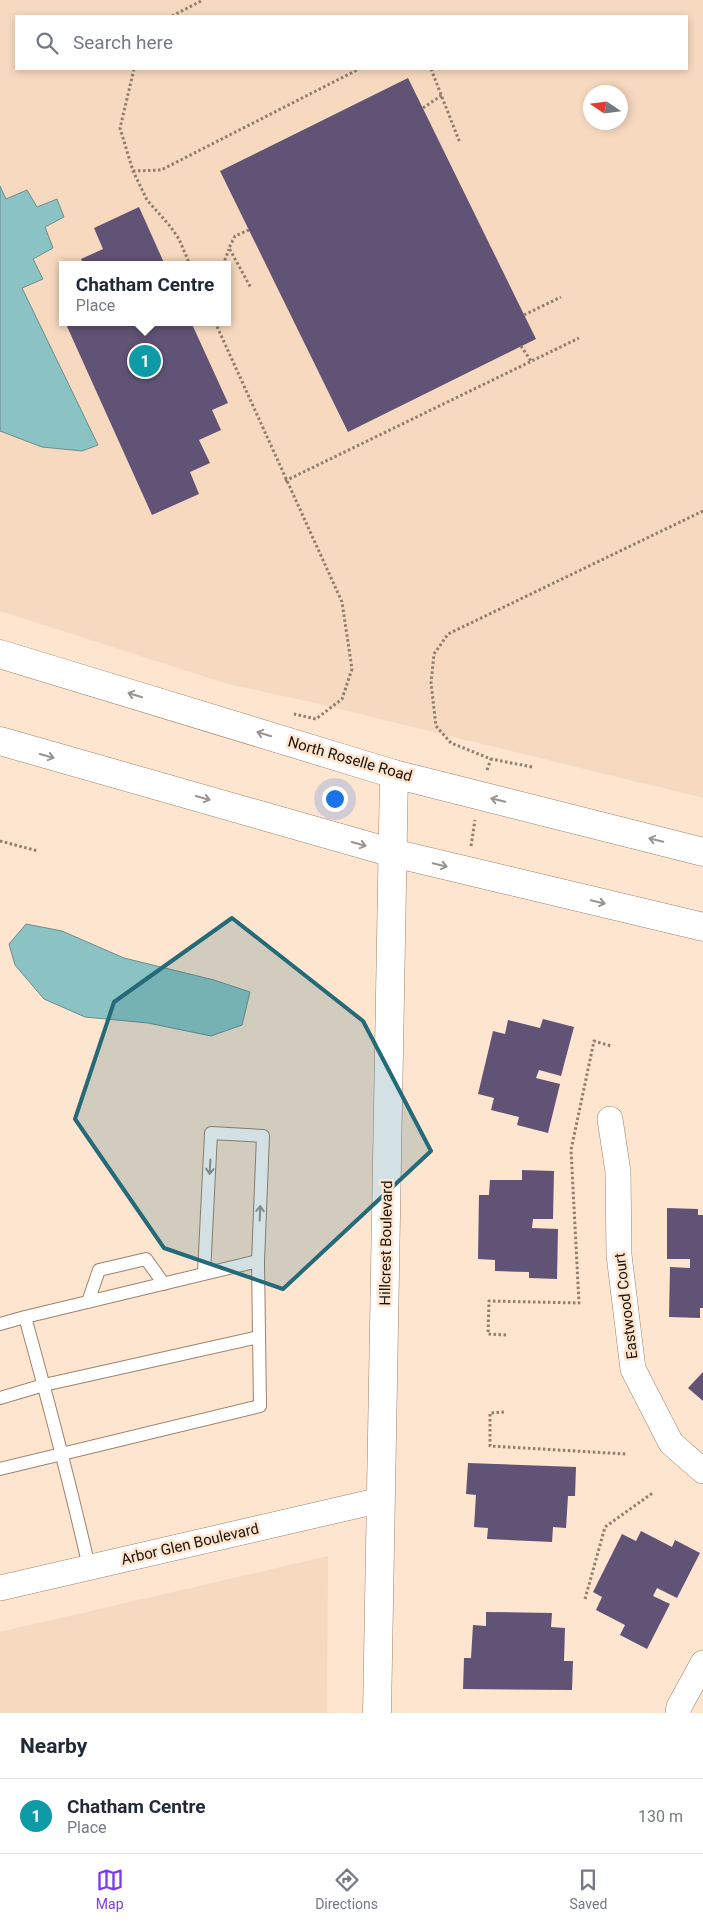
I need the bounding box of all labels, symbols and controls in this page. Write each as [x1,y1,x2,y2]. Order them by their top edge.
search box [15,15,688,70]
icon: search [33,29,61,57]
text: Search here [73,31,173,54]
north arrow [583,85,628,130]
popup [59,261,231,326]
text: Chatham Centre [76,273,214,296]
text: Place [76,296,115,315]
pin: 1 [129,342,161,380]
one-way arrow [127,689,143,699]
one-way arrow [257,729,272,738]
street label: North Roselle Road [286,733,414,785]
one-way arrow [38,751,54,761]
your location [322,786,348,812]
one-way arrow [195,794,211,804]
one-way arrow [491,795,507,804]
one-way arrow [648,835,664,844]
one-way arrow [351,839,367,849]
one-way arrow [432,861,448,870]
one-way arrow [590,898,606,907]
one-way arrow [205,1159,214,1175]
street label: Hillcrest Boulevard [376,1180,396,1306]
one-way arrow [255,1205,265,1221]
street label: Eastwood Court [611,1252,641,1360]
street label: Arbor Glen Boulevard [119,1519,261,1569]
text: Nearby [20,1734,87,1758]
text: Chatham Centre [67,1795,205,1818]
text: 1 [31,1807,41,1826]
text: 130 m [638,1807,683,1826]
text: Place [67,1818,107,1837]
tab: Map [96,1866,124,1912]
tab: Directions [315,1866,378,1912]
tab: Saved [569,1866,607,1912]

